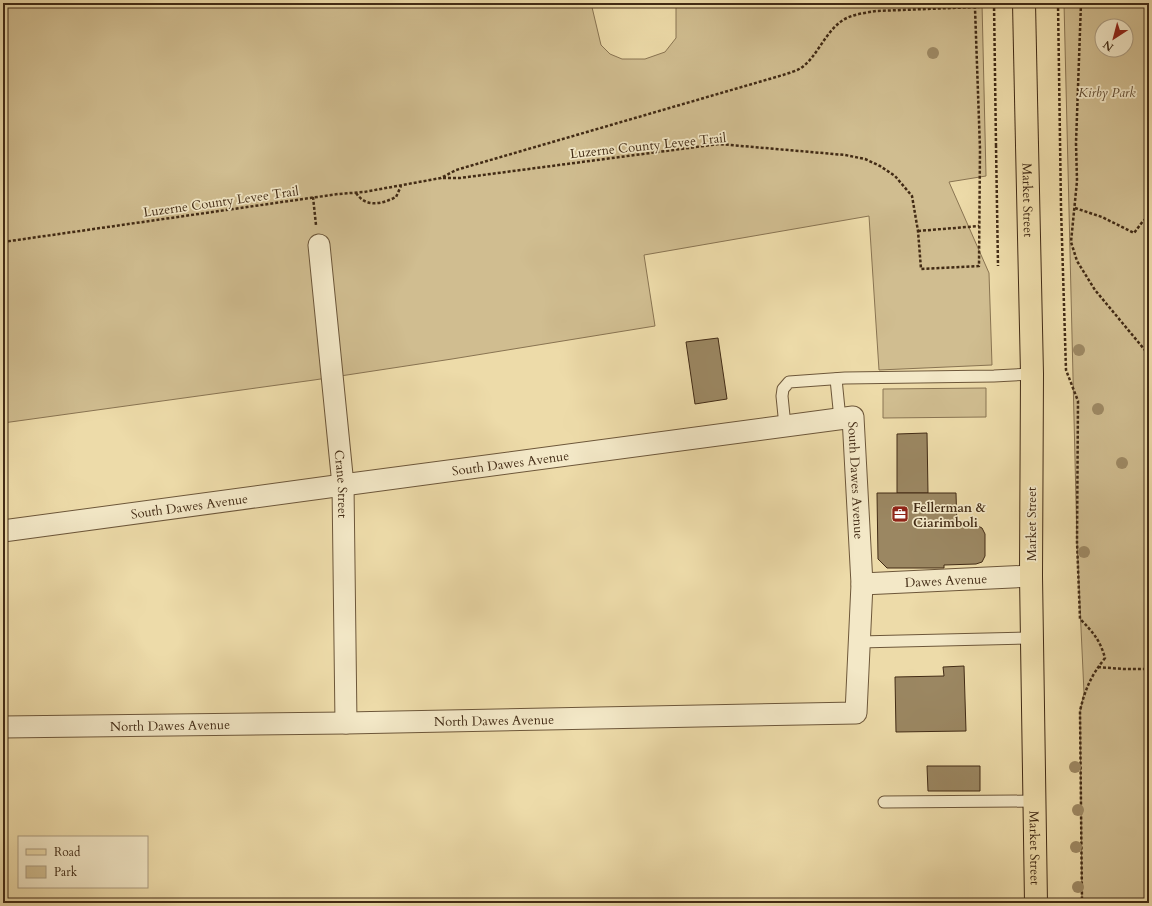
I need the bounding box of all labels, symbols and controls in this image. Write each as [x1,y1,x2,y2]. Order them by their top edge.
north arrow [1094,18,1134,58]
text: N [1100,37,1117,55]
park label: Kirby Park [1078,84,1136,102]
street label: Luzerne County Levee Trail [569,129,728,163]
street label: Market Street [1017,163,1037,237]
street label: Luzerne County Levee Trail [142,182,301,222]
street label: South Dawes Avenue [843,421,868,540]
street label: South Dawes Avenue [451,447,570,480]
street label: Crane Street [330,449,351,518]
street label: Market Street [1023,487,1041,561]
street label: South Dawes Avenue [130,490,249,524]
place label: Fellerman & Ciarimboli [913,499,986,532]
office icon: Fellerman & Ciarimboli [890,504,910,524]
street label: Dawes Avenue [904,570,988,592]
street label: North Dawes Avenue [434,711,554,731]
street label: North Dawes Avenue [110,716,230,736]
street label: Market Street [1025,811,1044,885]
legend [18,836,148,888]
text: Road [54,844,81,860]
text: Park [54,864,78,880]

